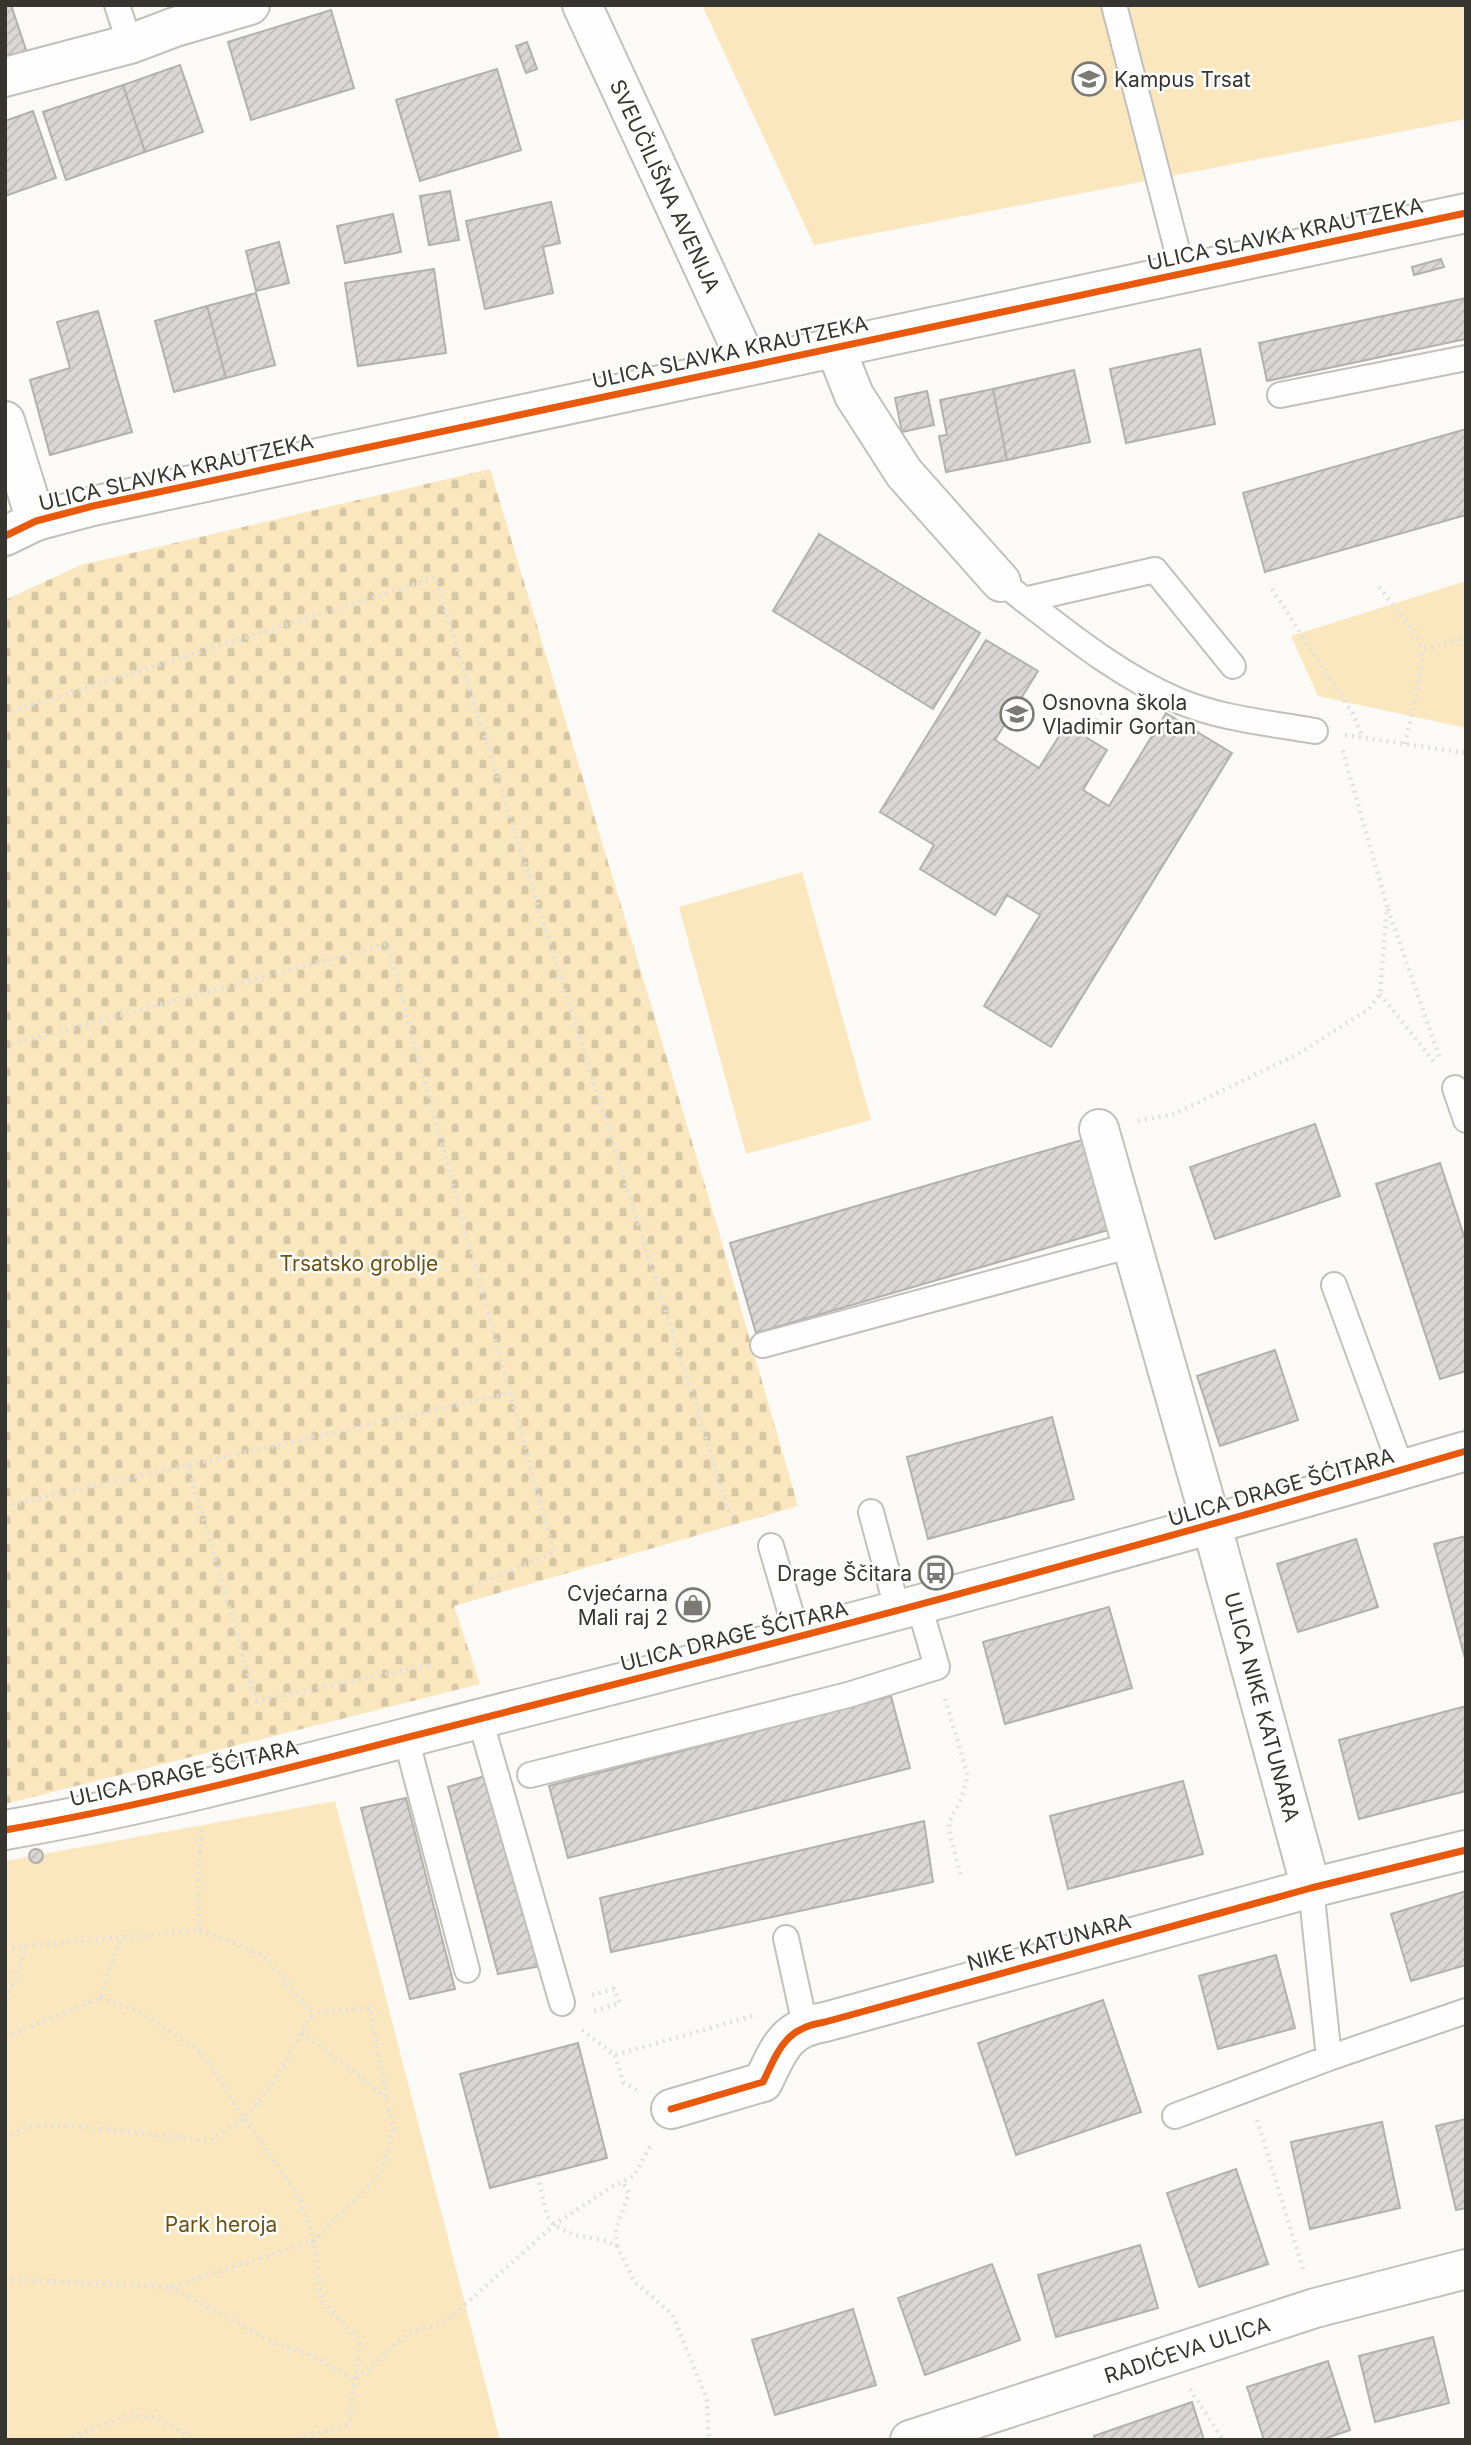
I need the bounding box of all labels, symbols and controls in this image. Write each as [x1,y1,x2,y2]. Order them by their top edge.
school or university icon: Kampus Trsat [1070,60,1108,98]
place label: Kampus Trsat [1114,67,1251,92]
street label: SVEUČILIŠNA AVENIJA [605,76,725,296]
street label: ULICA SLAVKA KRAUTZEKA [1145,193,1425,275]
street label: ULICA SLAVKA KRAUTZEKA [590,311,870,393]
street label: ULICA SLAVKA KRAUTZEKA [36,428,316,516]
place label: Osnovna škola Vladimir Gortan [1042,690,1196,739]
school or university icon: Osnovna škola Vladimir Gortan [998,695,1036,733]
park label: Trsatsko groblje [280,1251,438,1276]
street label: ULICA DRAGE ŠĆITARA [1165,1442,1397,1531]
bus stop icon: Drage Ščitara [917,1554,955,1592]
place label: Drage Ščitara [777,1561,912,1586]
place label: Cvjećarna Mali raj 2 [567,1581,668,1630]
shop icon: Cvjećarna Mali raj 2 [674,1586,712,1624]
street label: ULICA NIKE KATUNARA [1219,1589,1305,1825]
street label: ULICA DRAGE ŠĆITARA [617,1595,850,1676]
street label: ULICA DRAGE ŠĆITARA [67,1734,301,1811]
street label: NIKE KATUNARA [964,1908,1134,1976]
park label: Park heroja [165,2212,277,2237]
street label: RADIĆEVA ULICA [1101,2310,1273,2389]

